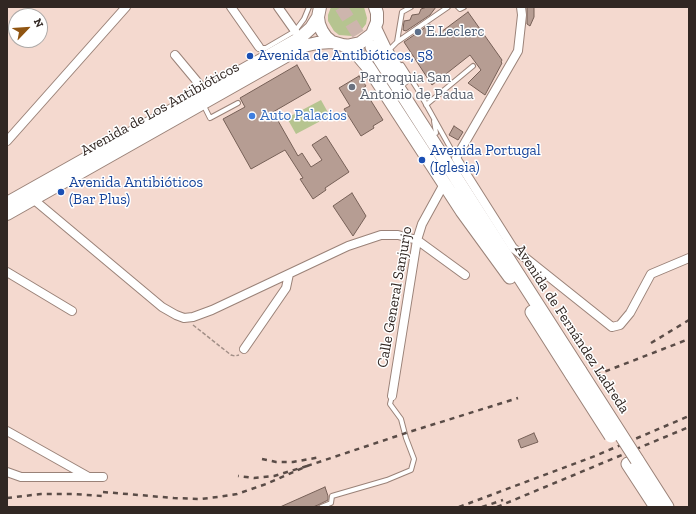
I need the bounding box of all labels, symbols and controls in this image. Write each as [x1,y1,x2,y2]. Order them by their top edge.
north arrow [8,8,48,48]
text: N [31,17,46,30]
place label: E.Leclerc [426,23,484,41]
marker: E.Leclerc [413,27,423,37]
place label: Avenida de Antibióticos, 58 [258,47,433,65]
marker: Avenida de Antibióticos, 58 [245,51,255,61]
street label: Avenida de Los Antibióticos [78,58,242,160]
place label: Parroquia San Antonio de Padua [360,69,474,104]
marker: Parroquia San Antonio de Padua [347,82,357,92]
place label: Auto Palacios [260,107,347,125]
marker: Auto Palacios [247,111,257,121]
place label: Avenida Portugal (Iglesia) [430,142,541,177]
marker: Avenida Portugal (Iglesia) [417,155,427,165]
place label: Avenida Antibióticos (Bar Plus) [69,174,203,209]
marker: Avenida Antibióticos (Bar Plus) [56,187,66,197]
street label: Calle General Sanjurjo [374,225,416,369]
street label: Avenida de Fernández Ladreda [511,241,633,417]

